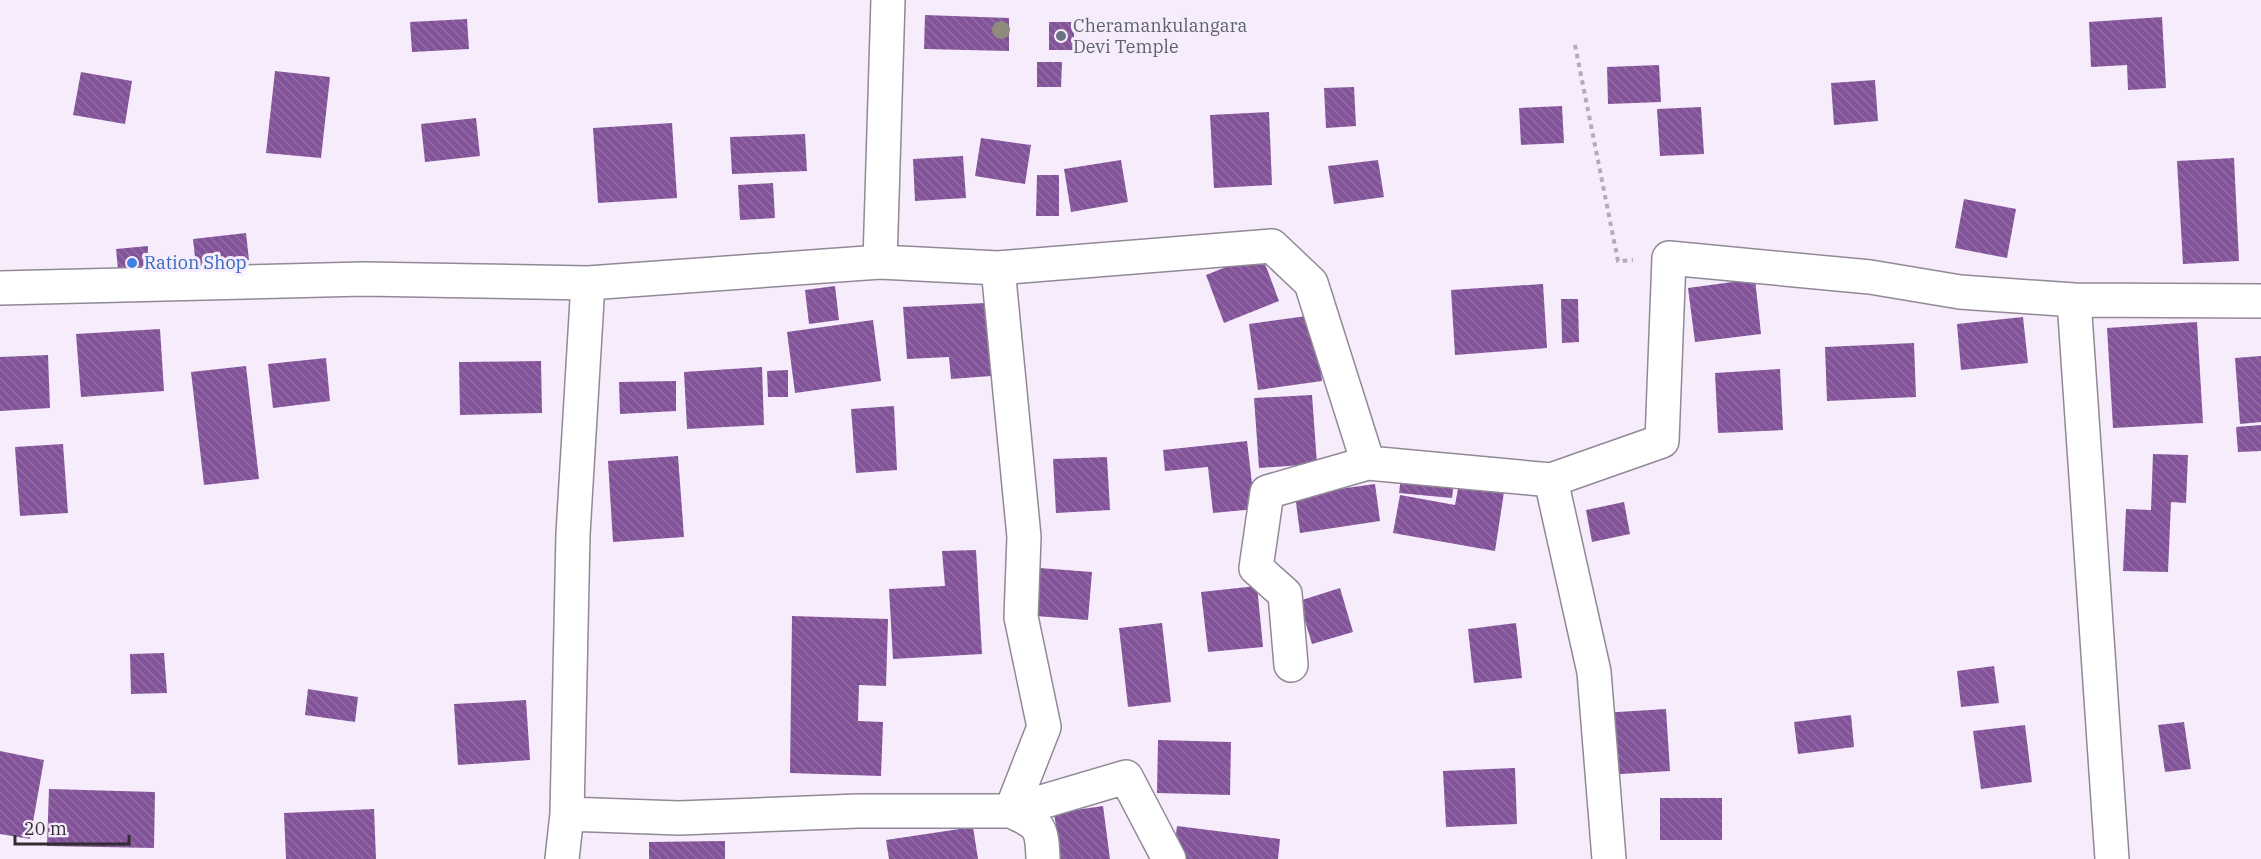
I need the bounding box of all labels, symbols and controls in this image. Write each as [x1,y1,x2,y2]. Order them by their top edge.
place label: Cheramankulangara Devi Temple [1073,14,1248,58]
marker: Cheramankulangara Devi Temple [1054,29,1068,43]
place label: Ration Shop [144,251,247,274]
marker: Ration Shop [125,256,139,270]
scale bar [15,808,129,846]
text: 20 m [24,817,67,840]

